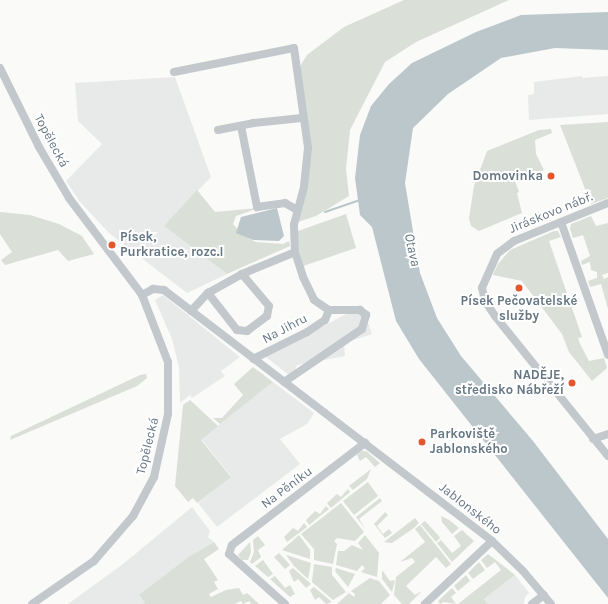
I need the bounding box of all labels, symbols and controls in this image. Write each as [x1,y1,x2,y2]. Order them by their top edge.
street label: Topělecká [30,112,72,170]
place label: Domovinka [473,168,543,184]
marker: Domovinka [546,171,556,181]
street label: Jiráskovo nábř. [507,189,595,237]
place label: Písek, Purkratice, rozc.I [120,230,223,261]
water label: Otava [400,232,424,268]
marker: Písek, Purkratice, rozc.I [107,240,117,250]
marker: Písek Pečovatelské služby [514,283,524,293]
place label: Písek Pečovatelské služby [461,294,577,325]
street label: Na Jihru [260,311,310,347]
place label: NADĚJE, středisko Nábřeží [455,368,564,399]
marker: NADĚJE, středisko Nábřeží [567,378,577,388]
street label: Topělecká [133,416,163,476]
place label: Parkoviště Jablonského [430,427,508,458]
marker: Parkoviště Jablonského [417,437,427,447]
street label: Na Pěníku [258,464,316,512]
street label: Jablonského [436,480,504,538]

